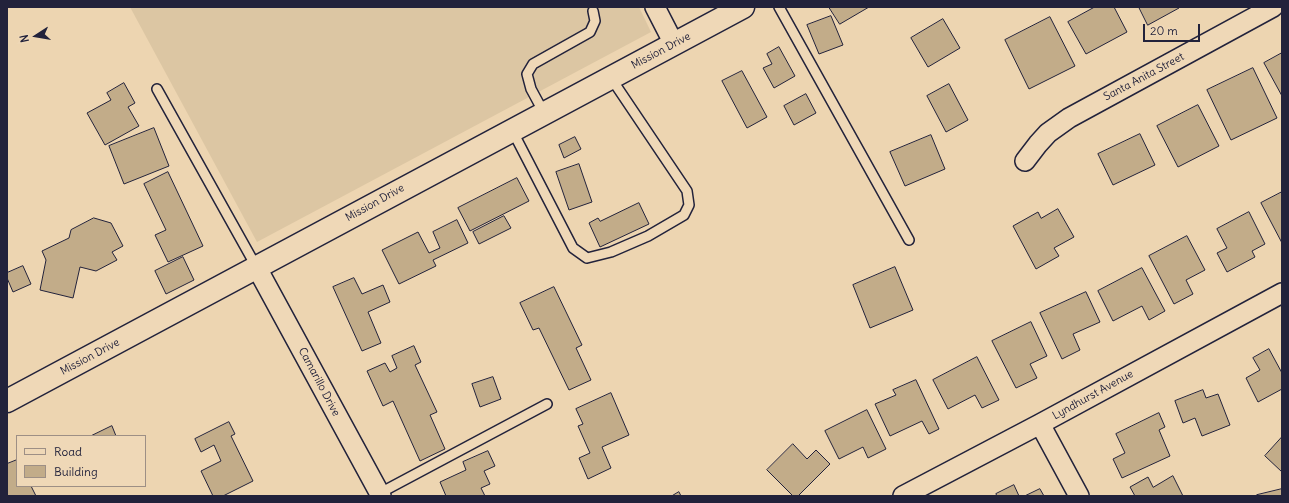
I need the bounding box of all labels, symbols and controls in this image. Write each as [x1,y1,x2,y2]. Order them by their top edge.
north arrow [16,16,56,56]
scale bar [1145,16,1202,42]
text: 20 m [1150,23,1178,38]
street label: Mission Drive [629,30,693,72]
text: N [17,33,32,44]
street label: Santa Anita Street [1102,50,1186,104]
street label: Mission Drive [343,181,407,225]
street label: Mission Drive [58,336,122,378]
street label: Camarillo Drive [295,345,343,419]
street label: Lyndhurst Avenue [1050,367,1136,423]
legend [16,435,146,487]
text: Road [54,444,82,459]
text: Building [54,464,98,479]

